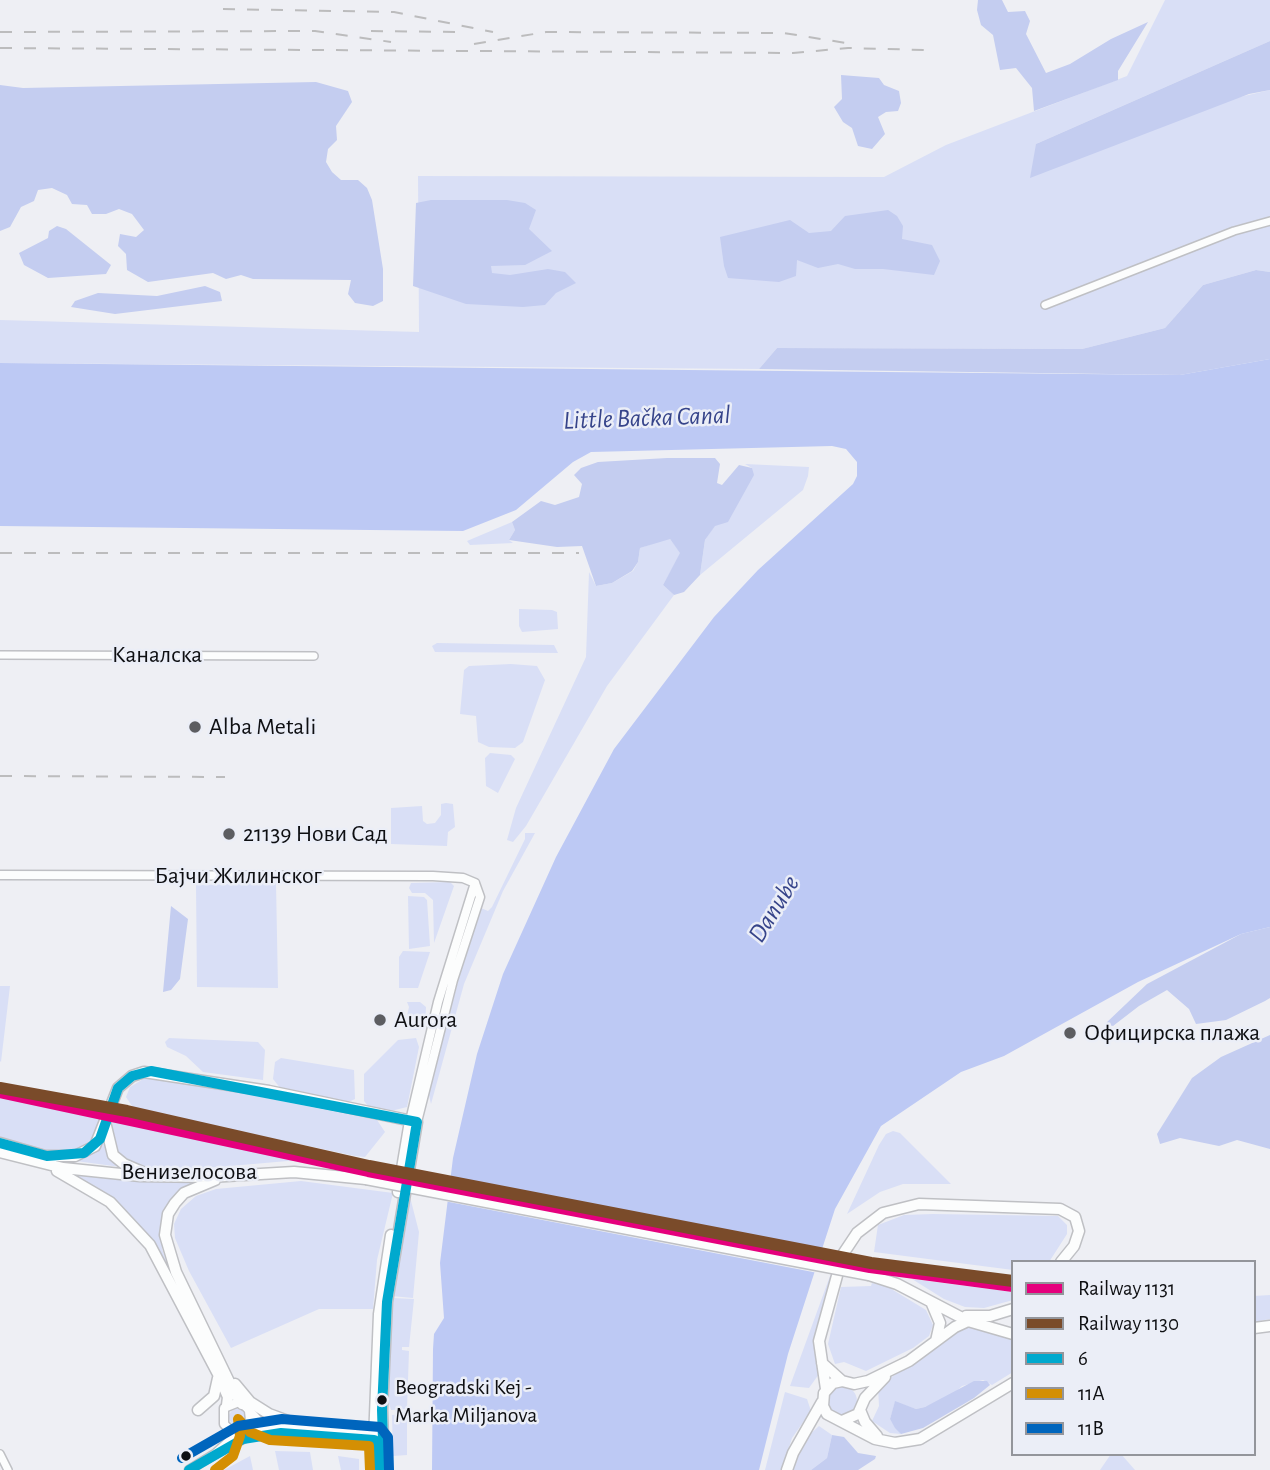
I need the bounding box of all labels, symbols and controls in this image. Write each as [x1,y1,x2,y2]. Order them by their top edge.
water label: Little Bačka Canal [563,399,731,437]
street label: Каналска [112,641,202,669]
place label: Alba Metali [209,713,316,741]
marker: Alba Metali [187,719,203,735]
place label: 21139 Нови Сад [243,820,388,848]
marker: 21139 Нови Сад [221,826,237,842]
street label: Бајчи Жилинског [154,862,322,890]
water label: Danube [741,870,807,948]
place label: Aurora [394,1006,457,1034]
marker: Aurora [372,1012,388,1028]
place label: Официрска плажа [1084,1019,1260,1047]
marker: Официрска плажа [1062,1025,1078,1041]
street label: Венизелосова [121,1158,257,1186]
legend [1011,1260,1256,1456]
text: Railway 1131 [1078,1278,1175,1299]
text: Railway 1130 [1078,1313,1179,1334]
text: 6 [1078,1348,1088,1369]
place label: Beogradski Kej - Marka Miljanova [395,1374,537,1426]
text: 11A [1078,1383,1105,1404]
marker: Beogradski Kej - Marka Miljanova [375,1393,389,1407]
text: 11B [1078,1418,1104,1439]
unlabelled marker [179,1449,193,1463]

